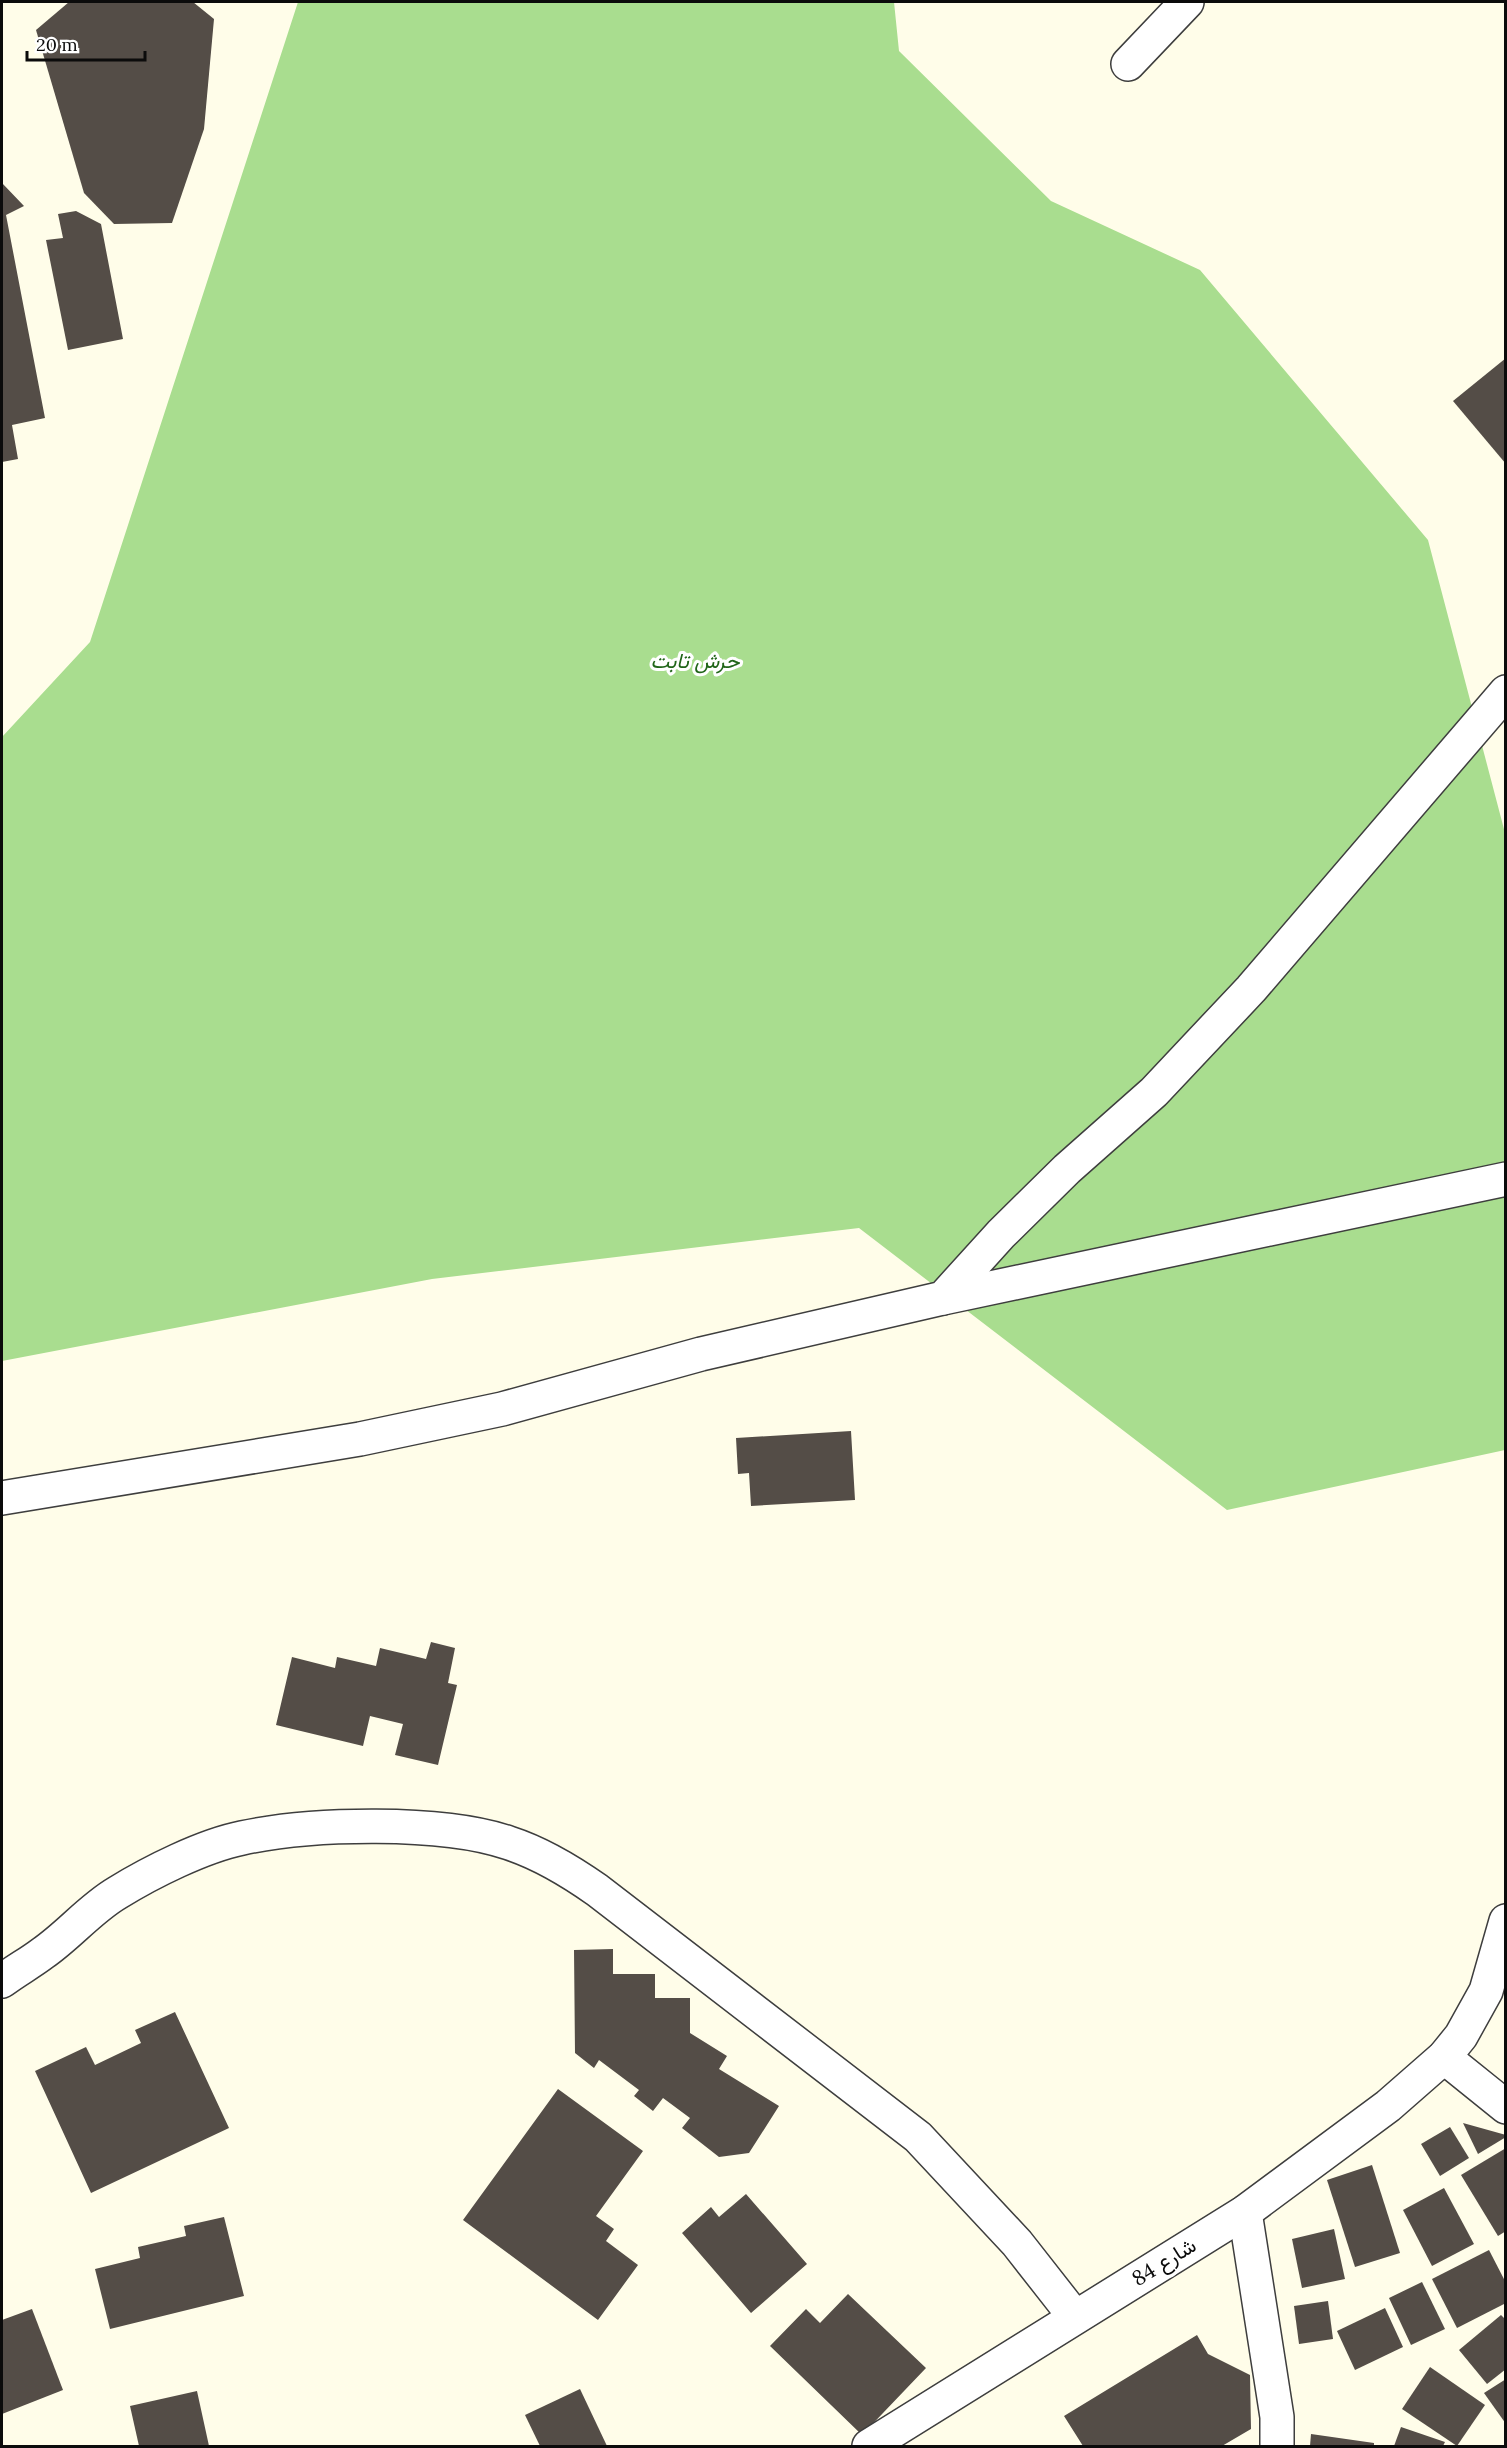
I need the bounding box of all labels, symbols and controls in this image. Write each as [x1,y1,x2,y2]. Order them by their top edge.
scale bar [27,24,146,62]
text: 20 m [36,33,78,56]
park label: حرش تابت [650,647,740,674]
street label: شارع 84 [1126,2231,1202,2293]

